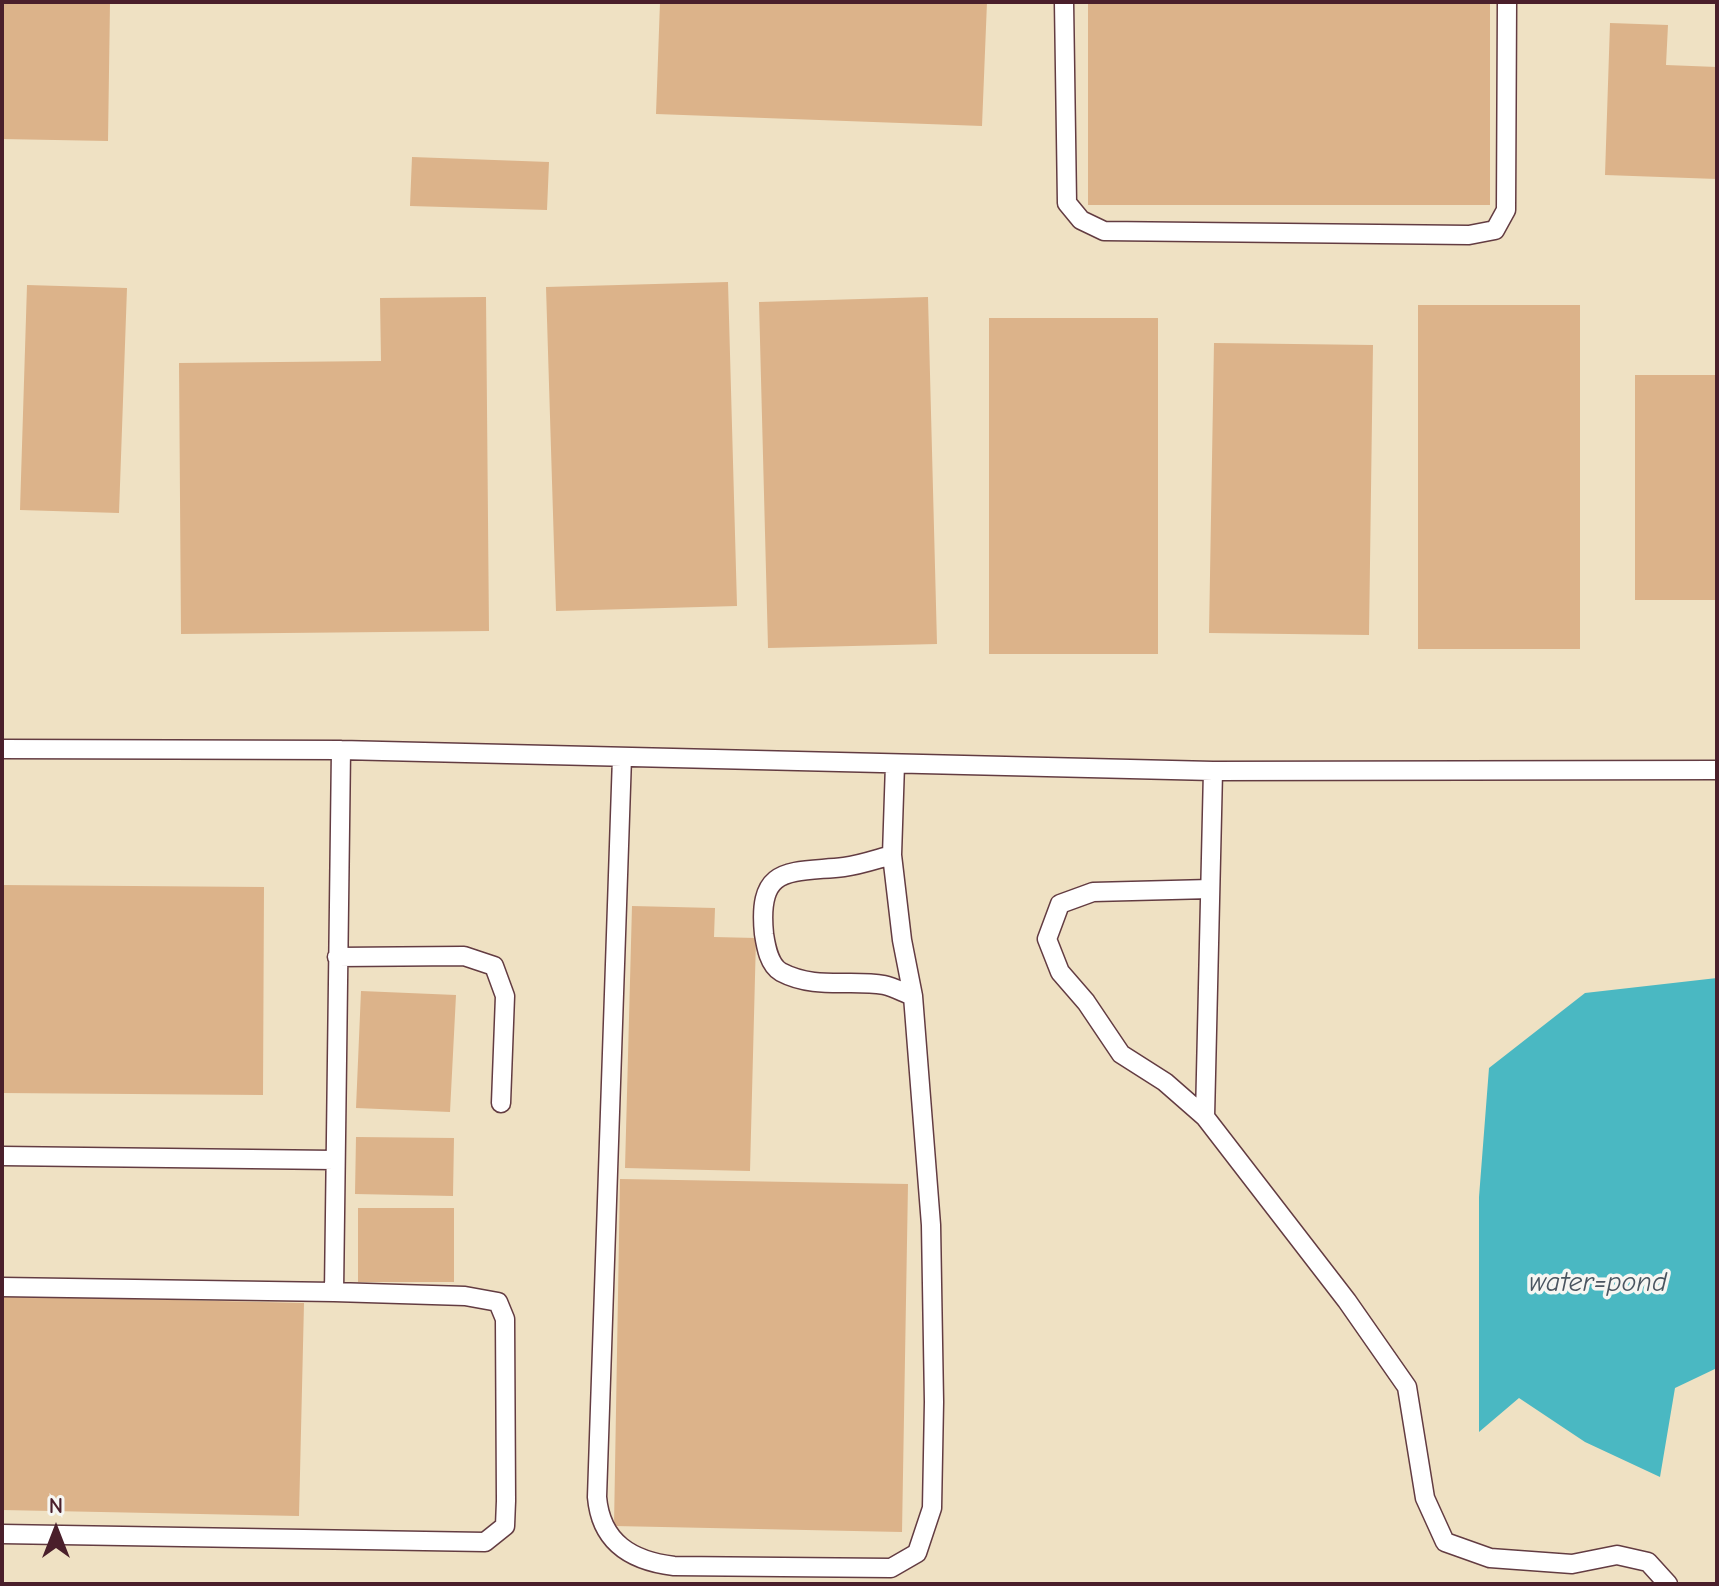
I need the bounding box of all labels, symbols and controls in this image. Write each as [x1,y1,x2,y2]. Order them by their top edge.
water label: water=pond [1529,1266,1667,1300]
north arrow [16,1490,96,1570]
text: N [49,1493,63,1519]

